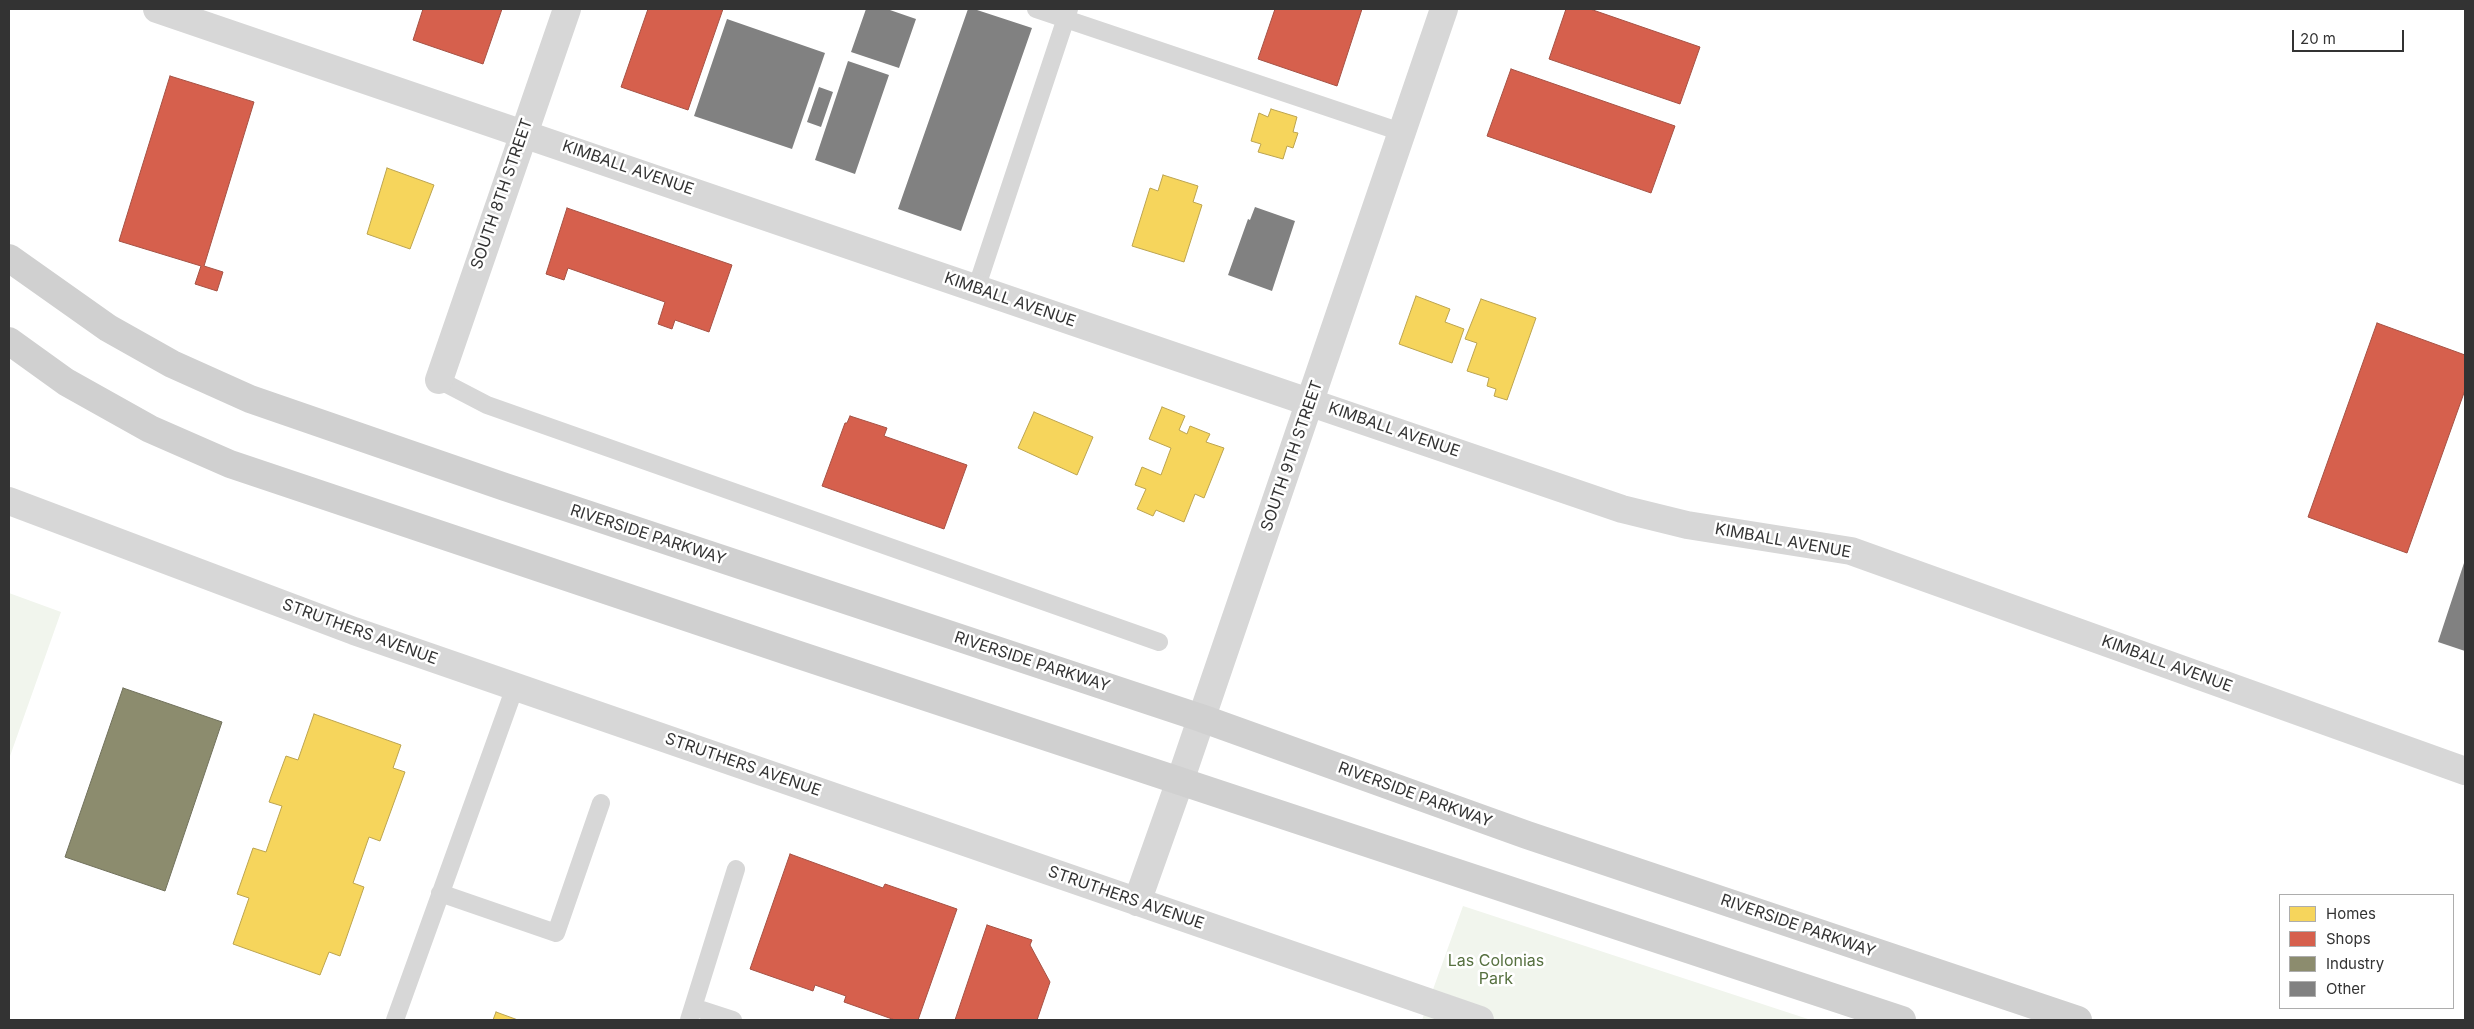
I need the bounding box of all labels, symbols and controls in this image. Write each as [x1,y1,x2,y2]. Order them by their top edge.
scale bar [2294,20,2406,52]
text: 20 m [2300,29,2336,48]
street label: SOUTH 8TH STREET [467,116,537,272]
street label: KIMBALL AVENUE [560,136,696,200]
street label: KIMBALL AVENUE [942,268,1078,332]
street label: SOUTH 9TH STREET [1257,378,1327,534]
street label: KIMBALL AVENUE [1326,398,1462,462]
street label: RIVERSIDE PARKWAY [568,501,728,569]
street label: KIMBALL AVENUE [1713,520,1853,562]
street label: STRUTHERS AVENUE [280,595,440,669]
street label: RIVERSIDE PARKWAY [952,628,1112,696]
street label: KIMBALL AVENUE [2099,631,2235,697]
street label: STRUTHERS AVENUE [662,729,824,801]
street label: RIVERSIDE PARKWAY [1335,758,1495,832]
street label: STRUTHERS AVENUE [1045,862,1207,934]
street label: RIVERSIDE PARKWAY [1718,890,1878,962]
legend [2279,894,2454,1009]
text: Homes [2326,904,2376,923]
text: Shops [2326,929,2371,948]
park label: Las Colonias Park [1448,951,1544,989]
text: Industry [2326,954,2384,973]
text: Other [2326,979,2366,998]

